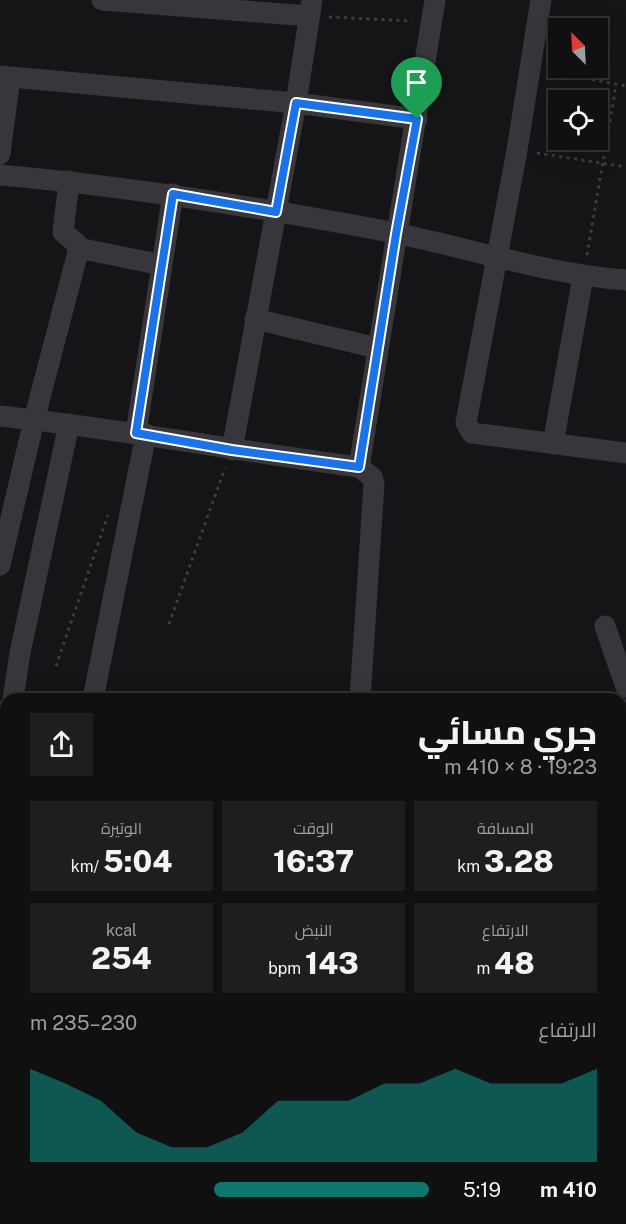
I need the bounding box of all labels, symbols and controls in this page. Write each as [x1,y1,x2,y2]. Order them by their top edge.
north arrow [548,18,608,78]
map controls [548,18,608,150]
pin [391,57,442,119]
icon: arrive [400,66,433,99]
button: locate [548,90,608,150]
button: share [30,713,93,776]
text: جري مسائي [418,713,597,751]
text: 19:23 · 8 × 410 m [444,755,597,779]
text: الوتيرة [101,819,142,838]
text: الوقت [293,819,334,838]
text: المسافة [477,819,534,838]
text: 5:04 [103,843,172,879]
text: 16:37 [273,843,354,879]
text: 3.28 [484,843,554,879]
text: /km [71,857,103,876]
text: km [457,857,484,876]
text: kcal [106,921,137,940]
text: النبض [295,921,332,940]
text: الارتفاع [482,921,529,940]
text: 254 [91,940,152,976]
text: 143 [305,945,359,981]
text: 48 [494,945,535,981]
text: bpm [268,959,305,978]
text: m [476,959,494,978]
text: 230–235 m [30,1011,137,1035]
text: الارتفاع [538,1018,597,1042]
text: 5:19 [463,1178,501,1202]
text: 410 m [540,1178,597,1202]

